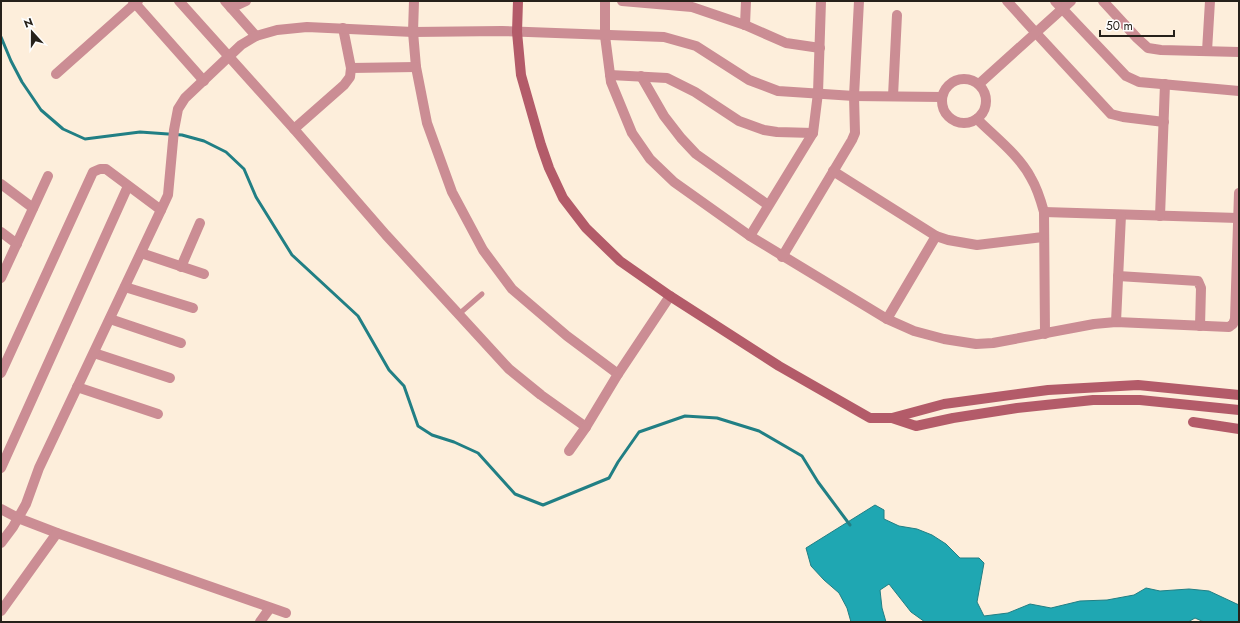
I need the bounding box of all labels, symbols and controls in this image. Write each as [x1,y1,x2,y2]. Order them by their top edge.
north arrow [12,12,52,52]
scale bar [1100,12,1174,38]
text: N [21,14,35,32]
text: 50 m [1106,17,1133,35]

